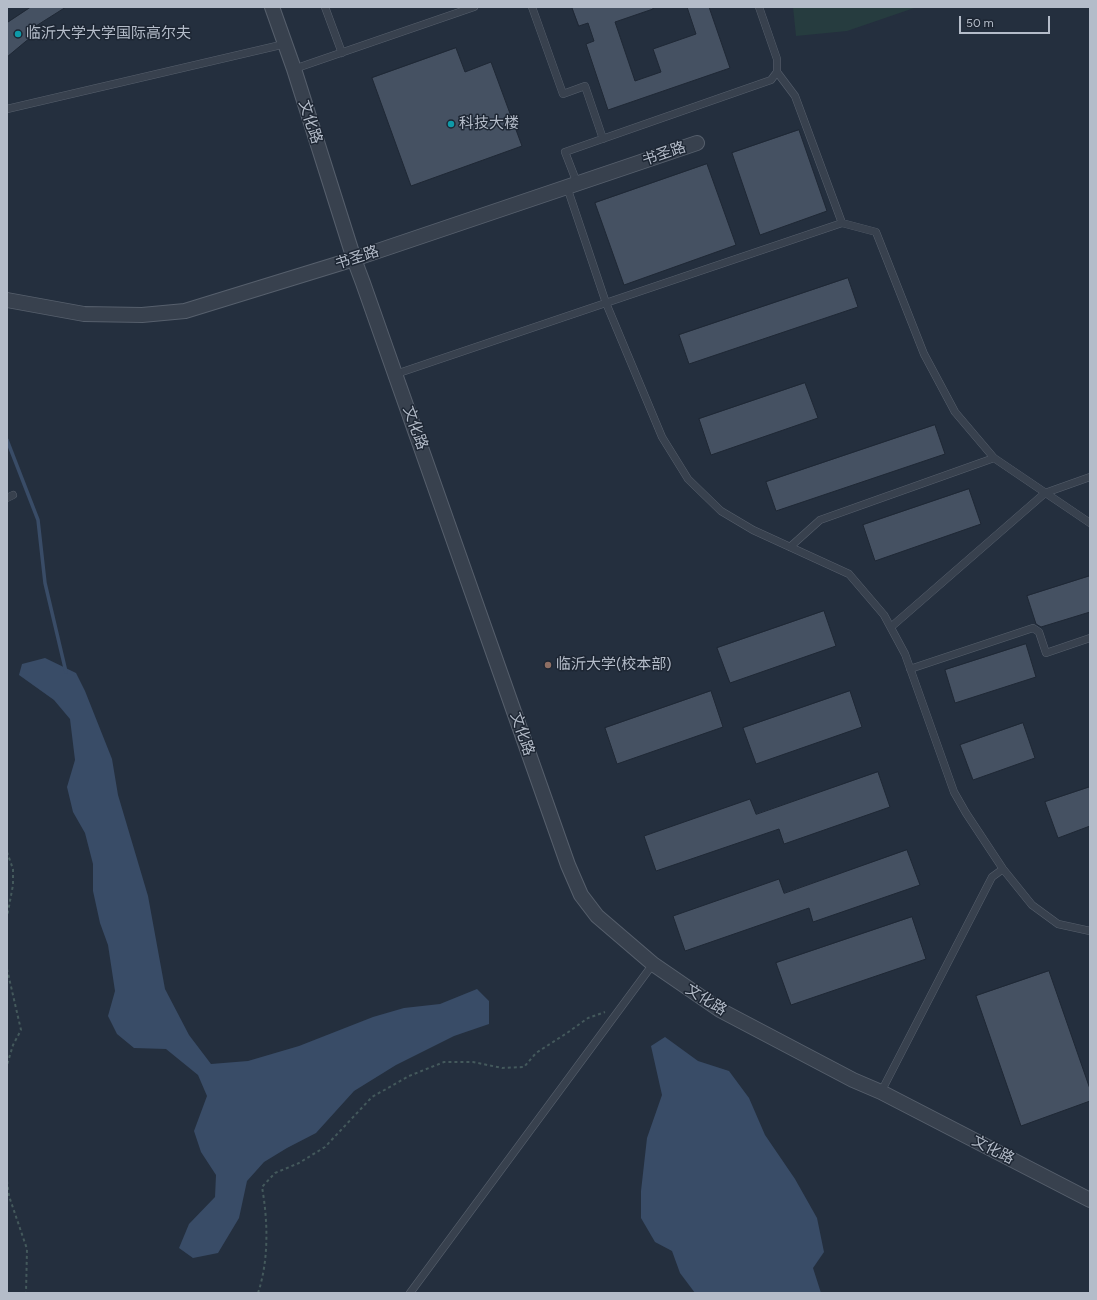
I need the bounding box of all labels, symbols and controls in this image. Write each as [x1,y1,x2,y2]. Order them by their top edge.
scale bar [961,8,1052,34]
text: 50 m [966,16,994,30]
place label: 临沂大学大学国际高尔夫 [26,25,191,43]
marker: 临沂大学大学国际高尔夫 [13,29,23,39]
street label: 文化路 [294,98,326,146]
place label: 科技大楼 [459,115,519,133]
marker: 科技大楼 [446,119,456,129]
street label: 书圣路 [640,138,688,170]
street label: 书圣路 [333,242,381,274]
street label: 文化路 [399,404,431,452]
place label: 临沂大学(校本部) [556,656,672,674]
marker: 临沂大学(校本部) [543,660,553,670]
street label: 文化路 [506,710,538,758]
street label: 文化路 [682,980,730,1020]
street label: 文化路 [969,1132,1017,1168]

